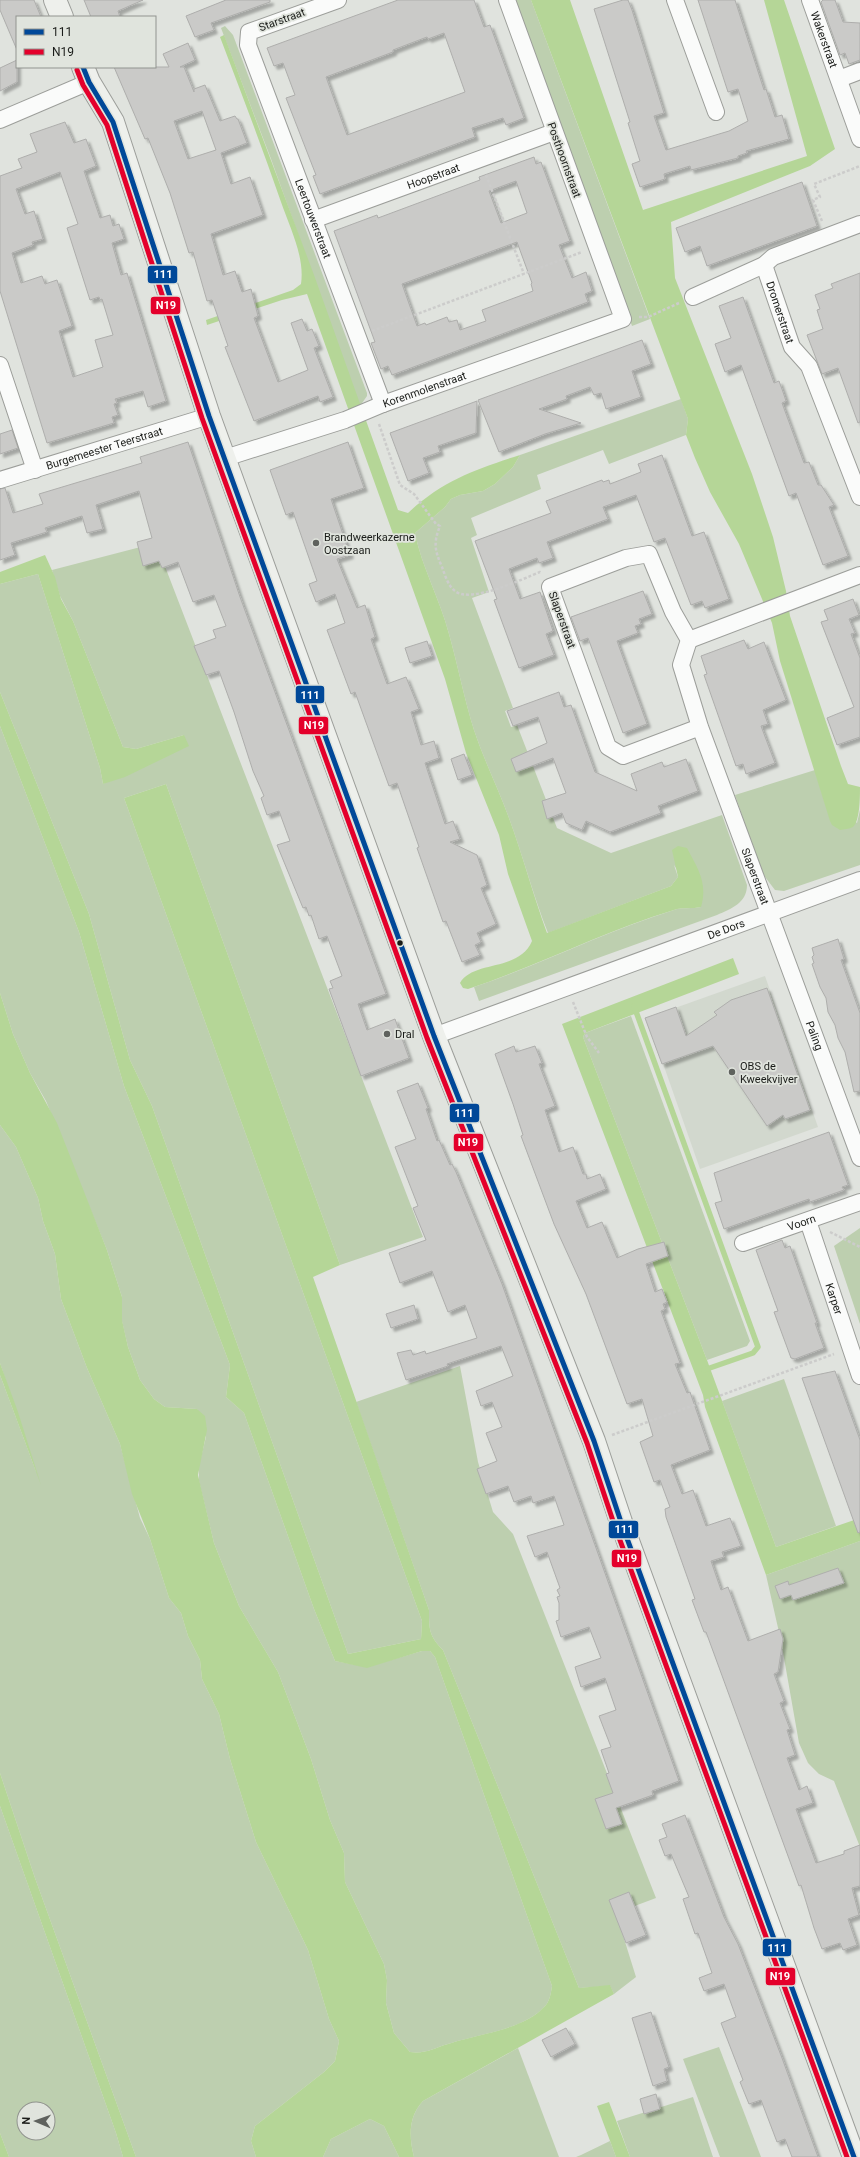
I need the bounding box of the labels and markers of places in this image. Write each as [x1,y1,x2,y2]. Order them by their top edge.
place label: Brandweerkazerne Oostzaan [324,531,415,557]
marker: Brandweerkazerne Oostzaan [311,538,321,548]
unlabelled marker [395,938,405,948]
place label: Dral [395,1028,414,1041]
marker: Dral [382,1029,392,1039]
place label: OBS de Kweekvijver [740,1060,798,1086]
marker: OBS de Kweekvijver [727,1067,737,1077]

